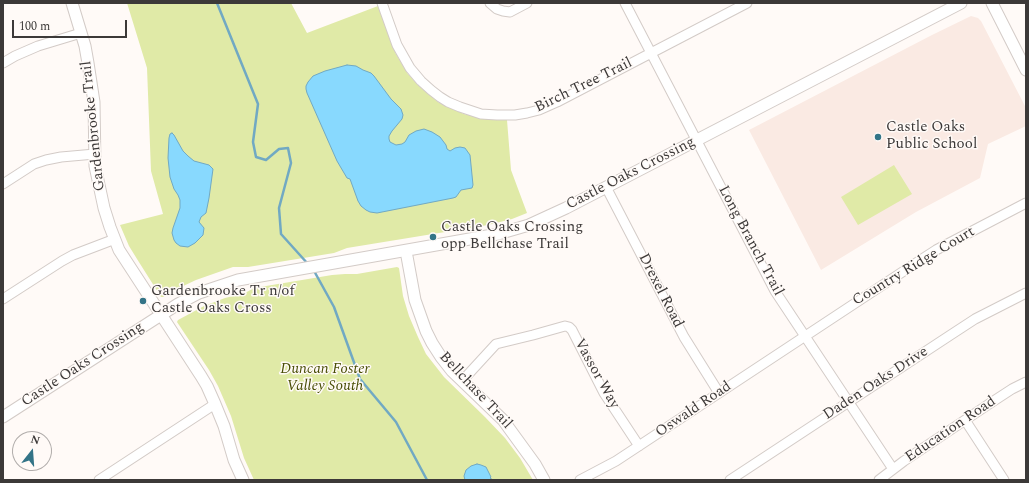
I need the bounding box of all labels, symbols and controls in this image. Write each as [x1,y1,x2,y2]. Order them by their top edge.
scale bar [14,12,129,38]
text: 100 m [19,17,50,36]
street label: Birch Tree Trail [532,55,636,117]
street label: Gardenbrooke Trail [78,60,110,192]
place label: Castle Oaks Public School [886,119,977,154]
marker: Castle Oaks Public School [873,132,883,142]
street label: Castle Oaks Crossing [564,134,698,214]
street label: Long Branch Trail [713,183,787,299]
place label: Castle Oaks Crossing opp Bellchase Trail [441,219,583,254]
street label: Country Ridge Court [850,223,978,311]
marker: Castle Oaks Crossing opp Bellchase Trail [428,232,438,242]
street label: Drexel Road [634,251,686,331]
place label: Gardenbrooke Tr n/of Castle Oaks Cross [151,283,295,318]
marker: Gardenbrooke Tr n/of Castle Oaks Cross [138,296,148,306]
street label: Castle Oaks Crossing [18,319,148,411]
street label: Vassor Way [569,336,623,412]
street label: Daden Oaks Drive [820,343,932,425]
street label: Bellchase Trail [435,349,515,433]
park label: Duncan Foster Valley South [280,361,370,396]
street label: Oswald Road [653,378,735,442]
street label: Education Road [902,393,1000,467]
north arrow [12,431,52,471]
text: N [29,431,42,449]

